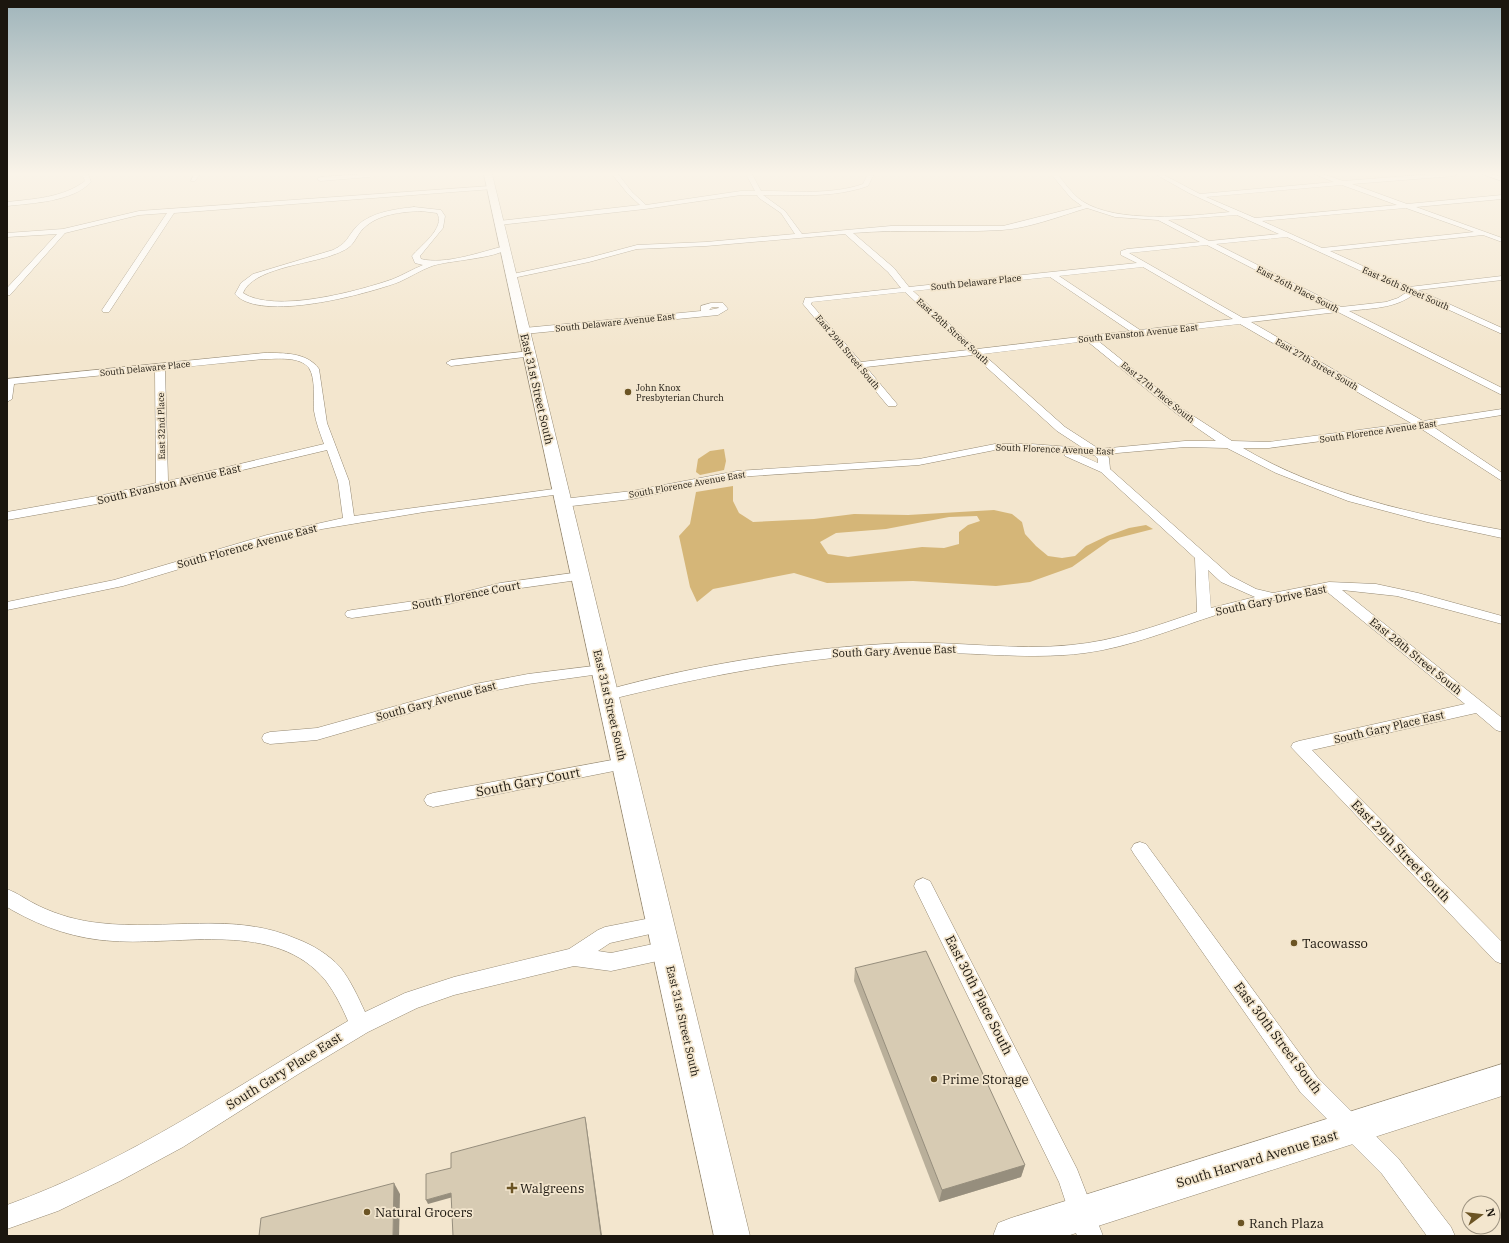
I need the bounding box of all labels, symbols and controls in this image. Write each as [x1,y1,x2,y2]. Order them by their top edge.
street label: East 26th Place South [1255,263,1342,315]
street label: East 26th Street South [1361,264,1452,312]
street label: South Delaware Place [930,272,1022,292]
street label: East 28th Street South [914,295,992,367]
street label: South Delaware Avenue East [555,310,675,334]
street label: East 29th Street South [814,312,883,392]
street label: South Evanston Avenue East [1078,321,1198,345]
street label: East 31st Street South [517,332,557,446]
street label: East 27th Street South [1274,336,1361,392]
street label: South Delaware Place [99,358,191,378]
street label: East 27th Place South [1119,359,1197,425]
place label: John Knox Presbyterian Church [636,382,724,403]
marker: John Knox Presbyterian Church [623,387,633,397]
street label: East 32nd Place [155,392,167,460]
street label: South Florence Avenue East [1319,417,1437,445]
street label: South Florence Avenue East [996,441,1114,457]
street label: South Evanston Avenue East [96,461,242,507]
street label: South Florence Avenue East [628,468,746,500]
street label: South Florence Avenue East [175,521,319,571]
street label: South Florence Court [411,578,521,612]
street label: South Gary Drive East [1214,581,1328,619]
street label: East 28th Street South [1367,614,1465,698]
street label: South Gary Avenue East [832,642,956,660]
street label: East 31st Street South [590,648,630,762]
street label: South Gary Avenue East [374,678,498,724]
street label: South Gary Place East [1332,707,1446,747]
street label: South Gary Court [475,764,582,800]
street label: East 29th Street South [1348,796,1454,906]
street label: East 30th Place South [941,932,1017,1058]
place label: Tacowasso [1302,935,1368,952]
marker: Tacowasso [1289,938,1299,948]
street label: East 31st Street South [663,964,703,1078]
street label: East 30th Street South [1230,979,1326,1097]
street label: South Gary Place East [223,1028,345,1114]
place label: Prime Storage [942,1071,1029,1088]
marker: Prime Storage [929,1074,939,1084]
street label: South Harvard Avenue East [1174,1126,1340,1192]
place label: Walgreens [520,1180,584,1197]
marker: Walgreens [507,1183,517,1193]
north arrow [1461,1195,1501,1235]
place label: Natural Grocers [375,1204,473,1221]
text: N [1483,1206,1499,1219]
marker: Natural Grocers [362,1207,372,1217]
place label: Ranch Plaza [1249,1215,1324,1232]
marker: Ranch Plaza [1236,1218,1246,1228]

